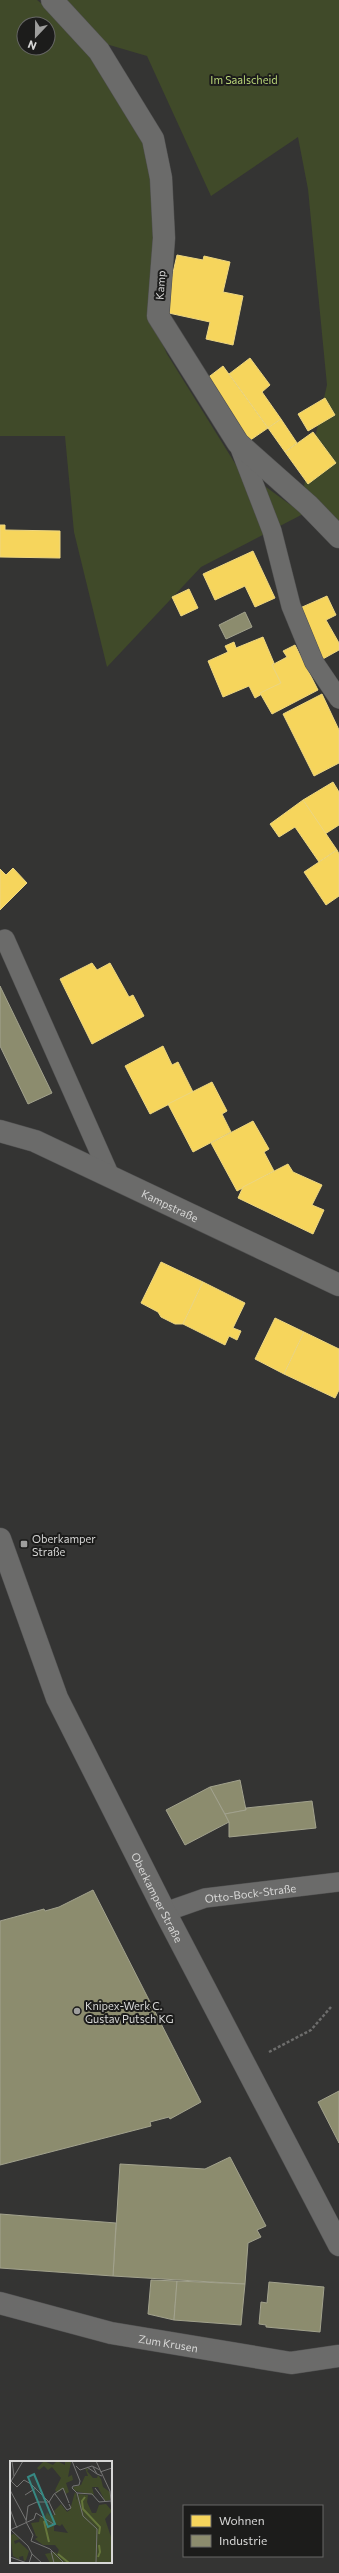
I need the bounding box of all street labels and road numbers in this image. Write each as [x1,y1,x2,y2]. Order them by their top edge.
street label: Kamp [152,270,168,300]
street label: Kampstraße [140,1186,201,1224]
street label: Oberkamper Straße [129,1850,186,1944]
street label: Otto-Bock-Straße [204,1881,297,1905]
street label: Zum Krusen [137,2331,199,2354]

